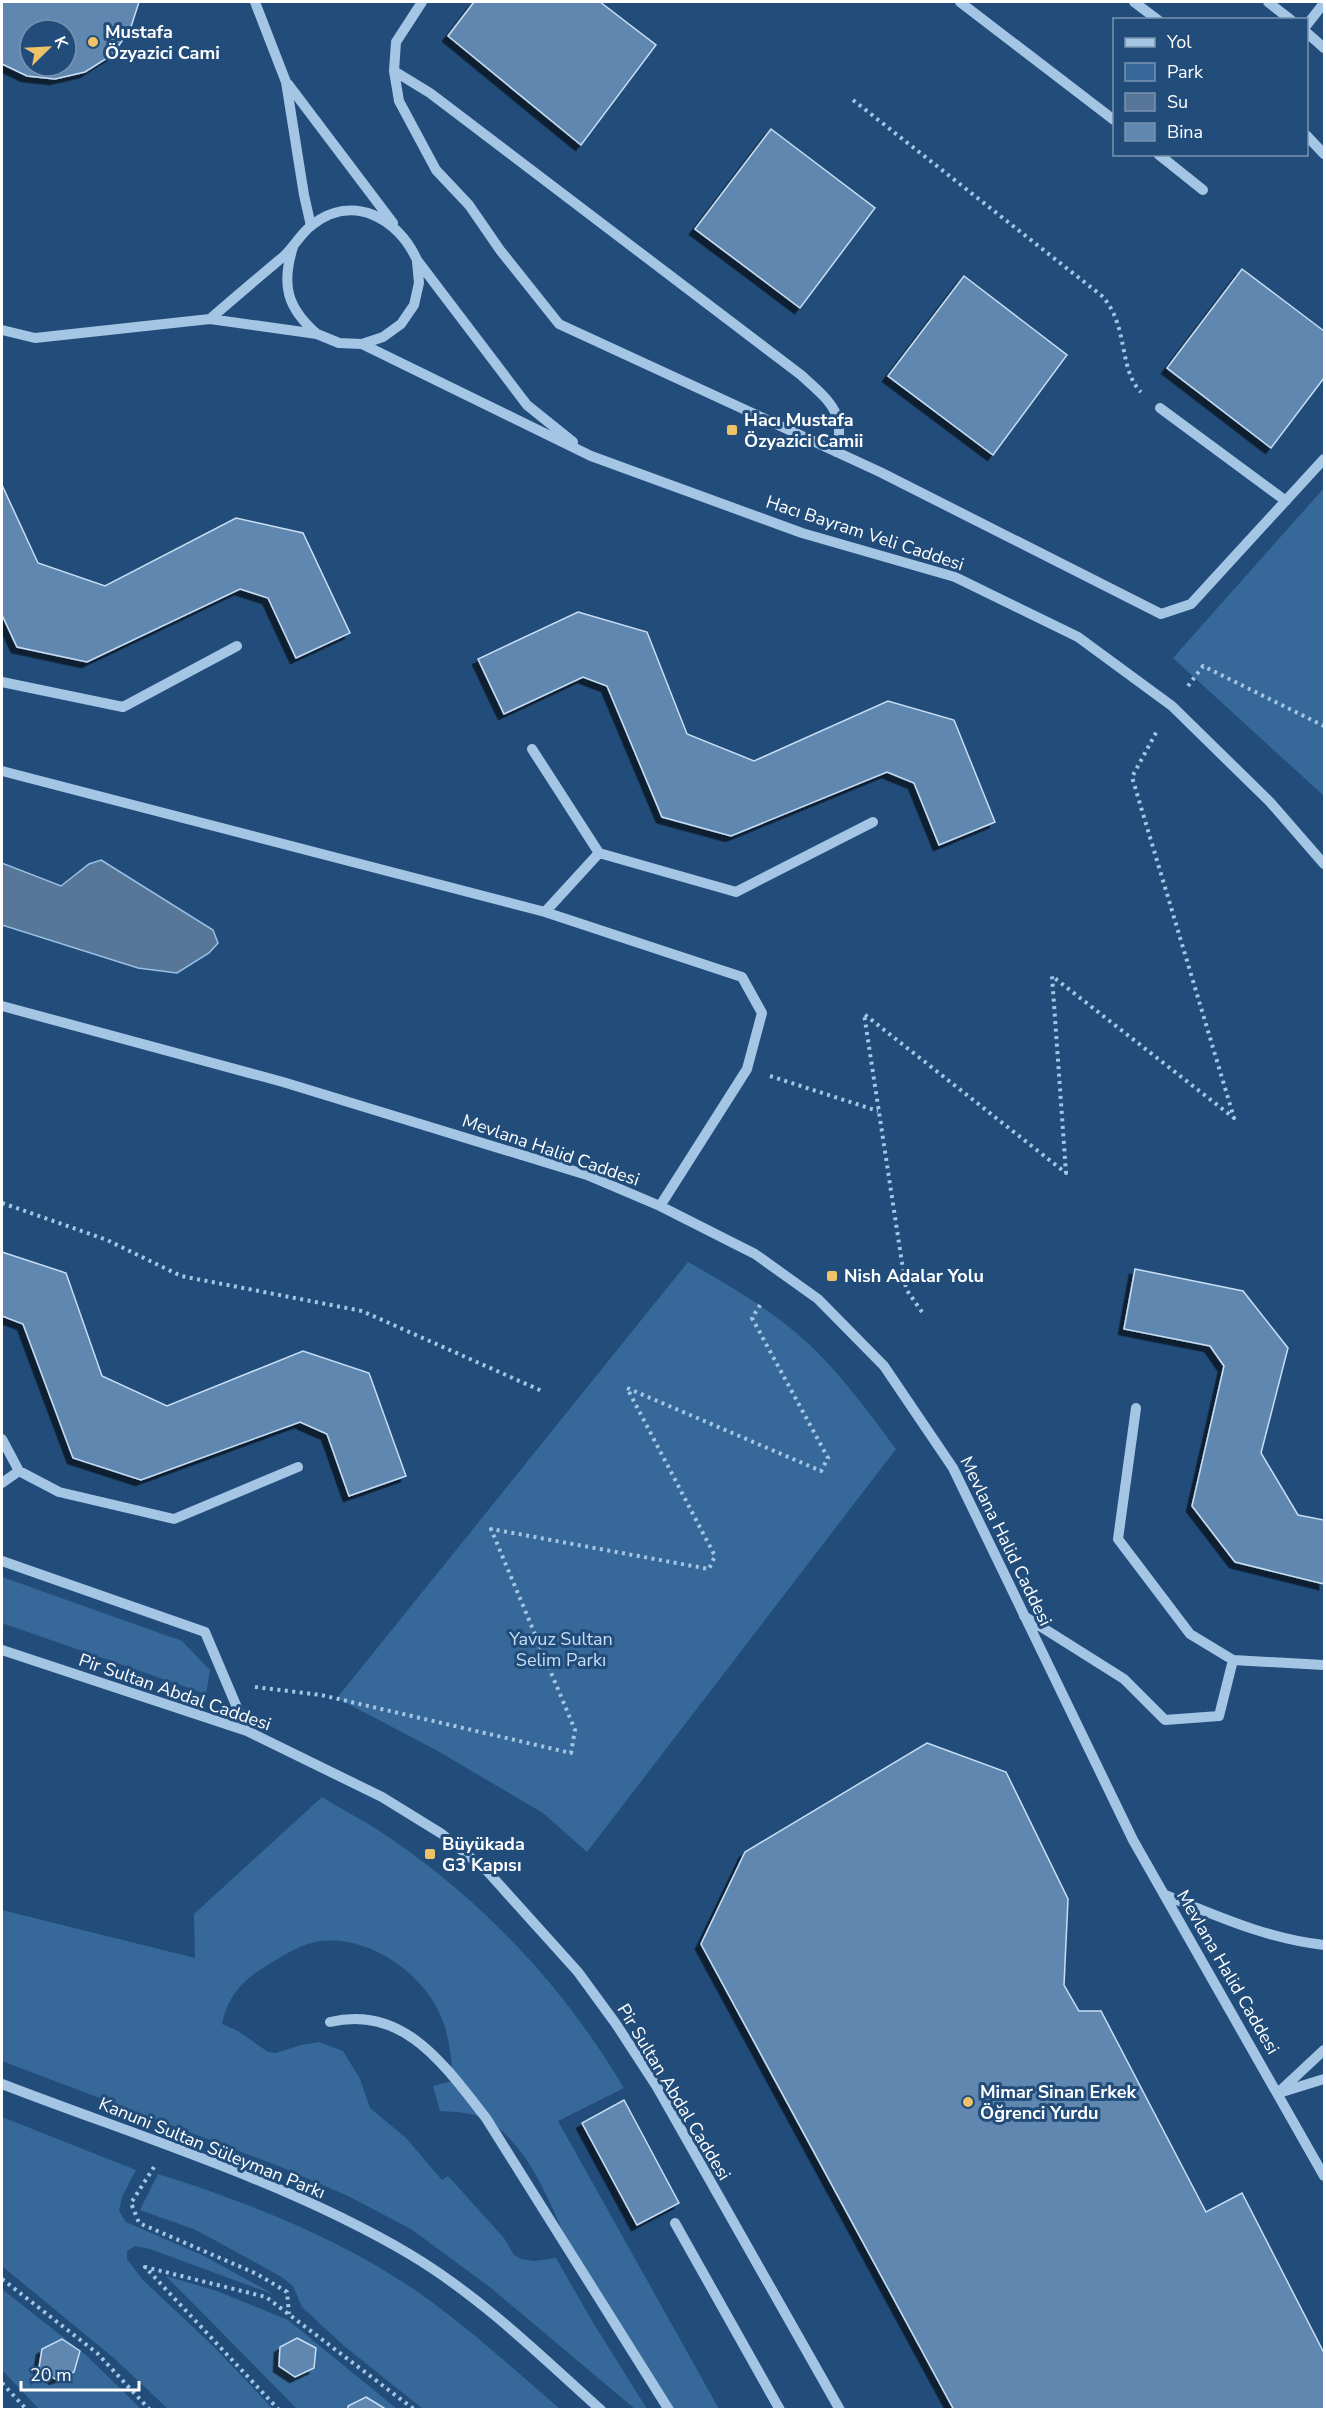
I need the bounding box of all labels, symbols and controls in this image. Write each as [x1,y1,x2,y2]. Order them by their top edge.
north arrow [18,18,78,78]
legend [1113,18,1308,156]
place label: Mustafa Özyazici Cami [105,20,220,65]
text: Yol [1166,30,1192,54]
text: K [49,33,74,53]
marker: Mustafa Özyazici Cami [86,35,100,49]
text: Park [1167,60,1204,84]
text: Su [1167,90,1188,114]
text: Bina [1167,120,1203,144]
place label: Hacı Mustafa Özyazici Camii [744,408,863,453]
marker: Hacı Mustafa Özyazici Camii [725,423,739,437]
street label: Hacı Bayram Veli Caddesi [763,490,967,576]
street label: Mevlana Halid Caddesi [459,1108,643,1192]
place label: Nish Adalar Yolu [844,1264,984,1288]
marker: Nish Adalar Yolu [825,1269,839,1283]
street label: Mevlana Halid Caddesi [954,1452,1058,1630]
park label: Yavuz Sultan Selim Parkı [508,1627,613,1672]
street label: Pir Sultan Abdal Caddesi [76,1648,274,1736]
place label: Büyükada G3 Kapısı [442,1832,525,1877]
marker: Büyükada G3 Kapısı [423,1847,437,1861]
street label: Mevlana Halid Caddesi [1171,1885,1285,2059]
street label: Pir Sultan Abdal Caddesi [612,1999,736,2185]
place label: Mimar Sinan Erkek Öğrenci Yurdu [980,2080,1137,2125]
street label: Kanuni Sultan Süleyman Parkı [95,2092,329,2204]
marker: Mimar Sinan Erkek Öğrenci Yurdu [961,2095,975,2109]
scale bar [21,2354,140,2392]
text: 20 m [30,2363,72,2387]

